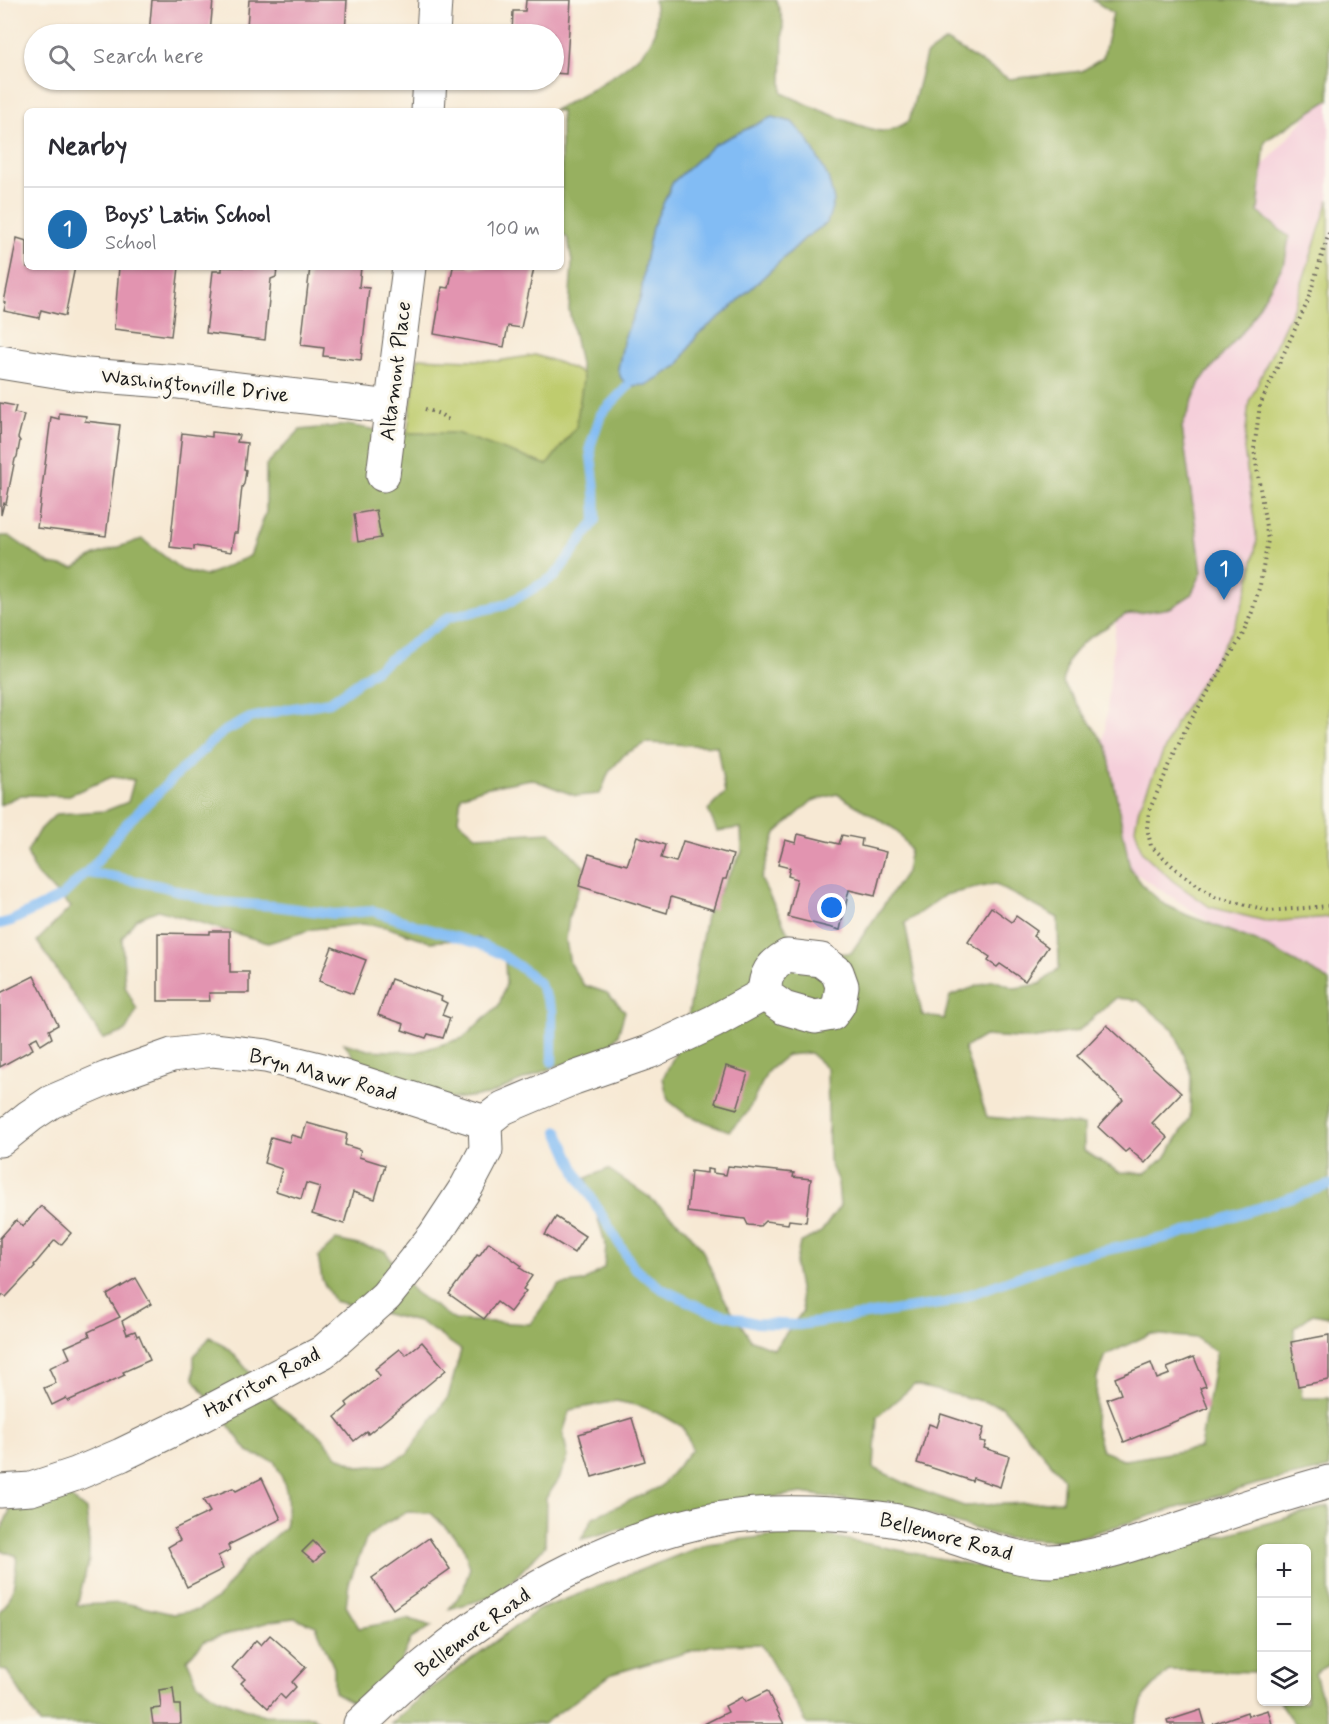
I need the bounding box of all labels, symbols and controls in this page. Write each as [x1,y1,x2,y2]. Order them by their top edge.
search box [24,24,564,90]
icon: search [45,41,78,74]
text: Search here [93,43,204,71]
text: Nearby [48,130,127,164]
text: Boys’ Latin School [105,202,271,230]
text: 1 [63,216,72,243]
text: 100 m [486,216,540,243]
text: School [105,230,157,257]
street label: Altamont Place [374,300,418,442]
street label: Washingtonville Drive [100,362,290,412]
pin: 1 [1204,550,1244,600]
your location [817,893,846,922]
street label: Bryn Mawr Road [246,1042,400,1108]
street label: Harriton Road [199,1341,325,1425]
street label: Bellemore Road [876,1506,1016,1568]
map controls [1257,1544,1311,1706]
button: + [1257,1544,1311,1598]
street label: Bellemore Road [410,1582,536,1684]
button: − [1257,1598,1311,1652]
button: layers [1257,1652,1311,1706]

